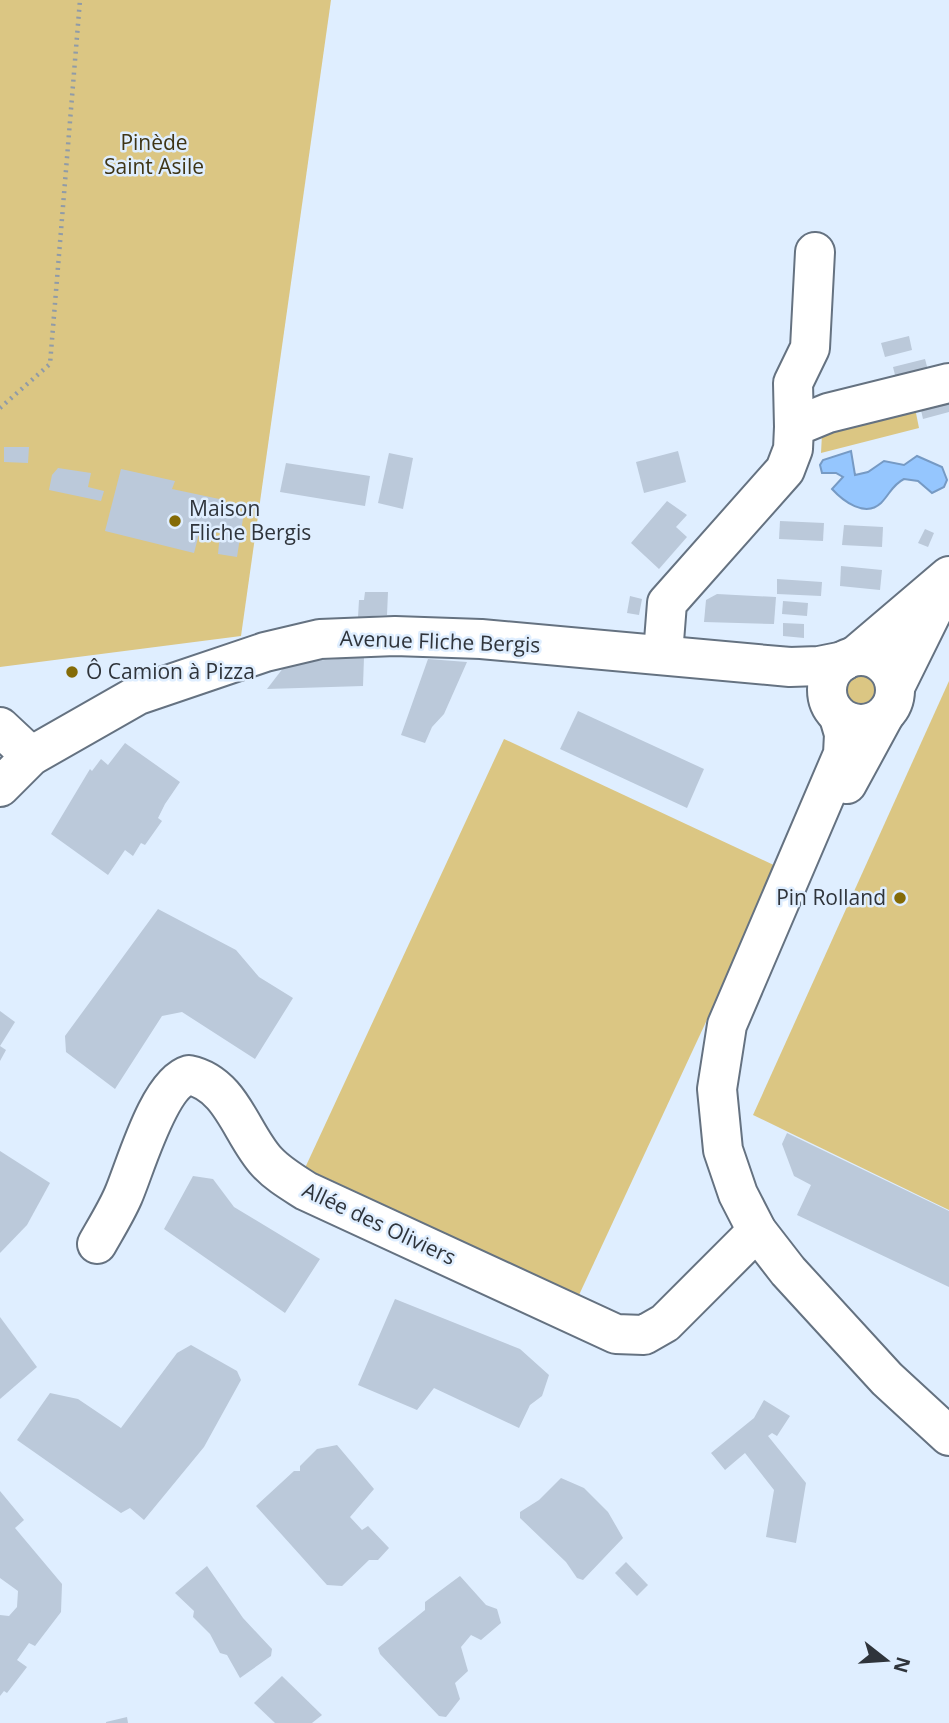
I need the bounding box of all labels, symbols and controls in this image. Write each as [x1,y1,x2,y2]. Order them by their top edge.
park label: Pinède Saint Asile [104,128,204,180]
place label: Maison Fliche Bergis [189,494,311,546]
marker: Maison Fliche Bergis [167,513,183,529]
street label: Avenue Fliche Bergis [339,624,541,658]
place label: Ô Camion à Pizza [86,657,255,685]
marker: Ô Camion à Pizza [64,664,80,680]
place label: Pin Rolland [776,883,886,911]
marker: Pin Rolland [892,890,908,906]
street label: Allée des Oliviers [298,1175,461,1271]
north arrow [851,1625,921,1695]
text: N [888,1654,917,1676]

